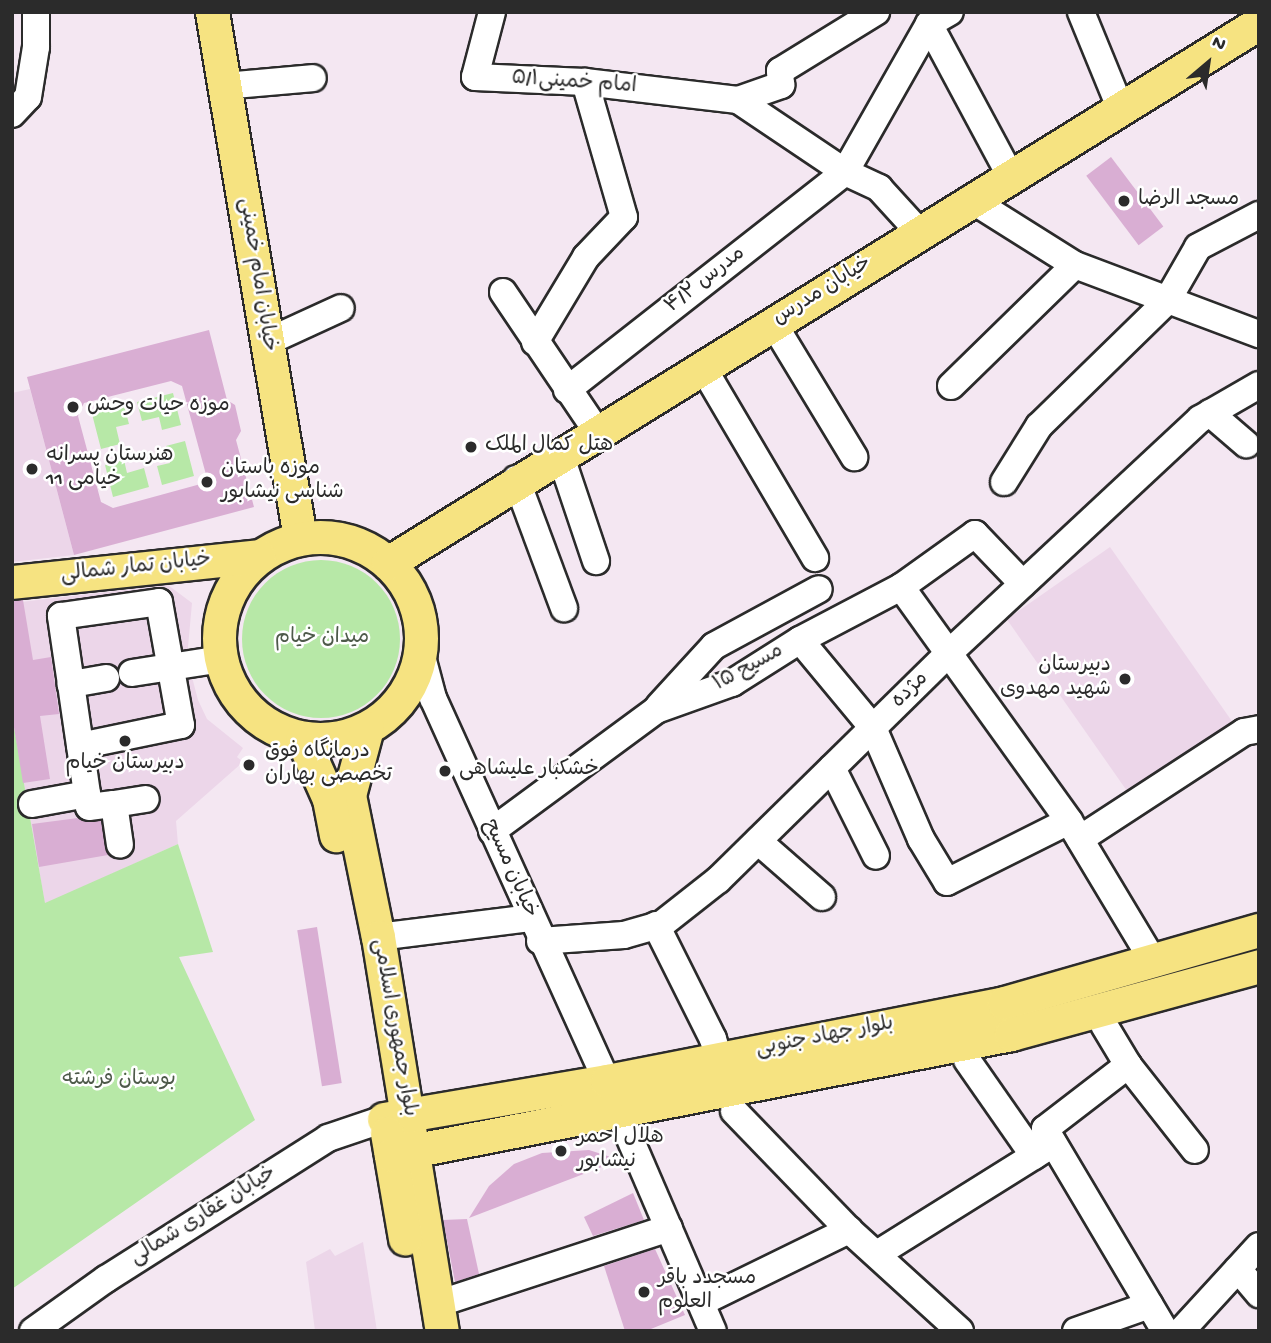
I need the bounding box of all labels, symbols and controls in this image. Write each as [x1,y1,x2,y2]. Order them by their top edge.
north arrow [1173,28,1243,98]
text: N [1207,31,1229,57]
street label: امام خمینی۵/۱ [511,67,637,101]
place label: مسجد الرضا [1138,188,1239,214]
marker: مسجد الرضا [1116,193,1132,209]
street label: خیابان امام خمینی [231,196,281,354]
street label: مدرس ۴/۲ [661,242,751,320]
street label: خیابان مدرس [769,252,877,332]
place label: موزه حیات وحش [87,394,230,420]
marker: موزه حیات وحش [65,399,81,415]
place label: هتل کمال الملک [485,434,613,460]
marker: هتل کمال الملک [463,439,479,455]
place label: هنرستان پسرانه خیامی 11 [46,444,173,494]
place label: موزه باستان شناسی نیشابور [221,457,344,507]
marker: هنرستان پسرانه خیامی 11 [24,461,40,477]
marker: موزه باستان شناسی نیشابور [199,474,215,490]
street label: خیابان تمار شمالی [60,549,212,589]
park label: میدان خیام [275,626,369,652]
street label: مسیح ۱۵ [710,640,788,698]
place label: دبیرستان شهید مهدوی [1000,654,1111,704]
street label: مژده [887,667,935,715]
marker: دبیرستان شهید مهدوی [1117,671,1133,687]
marker: دبیرستان خیام [117,733,133,749]
place label: درمانگاه فوق تخصصی بهاران [265,740,392,790]
place label: دبیرستان خیام [65,752,185,778]
marker: درمانگاه فوق تخصصی بهاران [239,755,259,775]
place label: خشکبار علیشاهی [459,758,599,784]
marker: خشکبار علیشاهی [437,763,453,779]
street label: خیابان مسیح [476,816,542,922]
street label: بلوار جمهوری اسلامی [365,937,421,1119]
street label: بلوار جهاد جنوبی [754,1012,896,1064]
park label: بوستان فرشته [62,1068,176,1094]
place label: هلال احمر نیشابور [577,1126,664,1176]
marker: هلال احمر نیشابور [551,1141,571,1161]
street label: خیابان غفاری شمالی [126,1162,282,1272]
place label: مسجدد باقر العلوم [658,1267,756,1317]
marker: مسجدد باقر العلوم [636,1284,652,1300]

